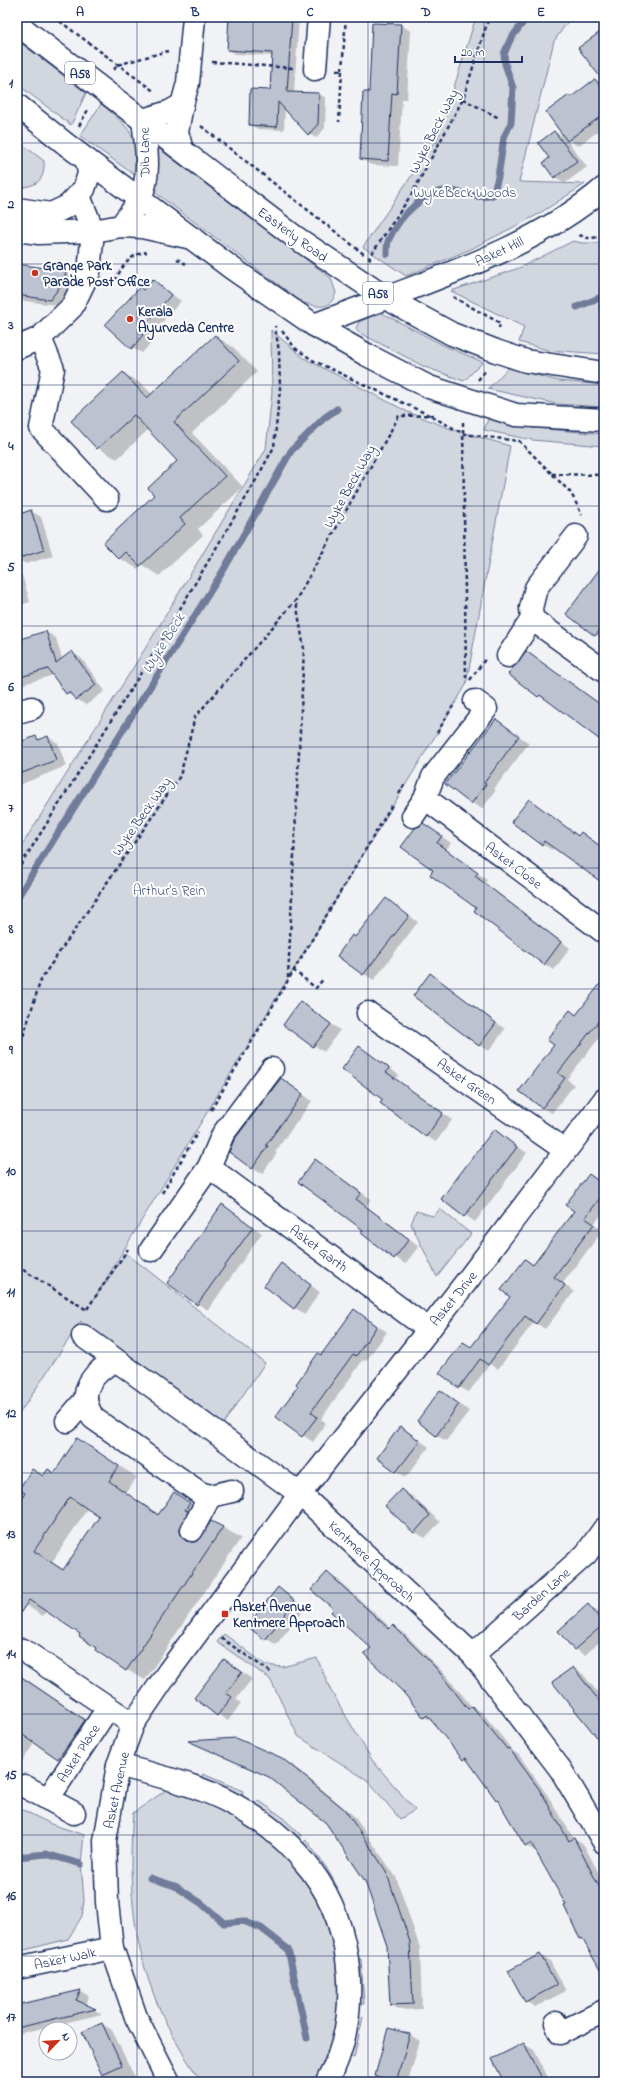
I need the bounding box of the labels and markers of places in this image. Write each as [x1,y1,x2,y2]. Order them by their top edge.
place label: Grange Park Parade Post Office [43,256,150,293]
marker: Grange Park Parade Post Office [30,268,40,278]
place label: Kerala Ayurveda Centre [138,302,235,341]
marker: Kerala Ayurveda Centre [125,314,135,324]
place label: Asket Avenue Kentmere Approach [233,1597,345,1634]
marker: Asket Avenue Kentmere Approach [220,1609,230,1619]

